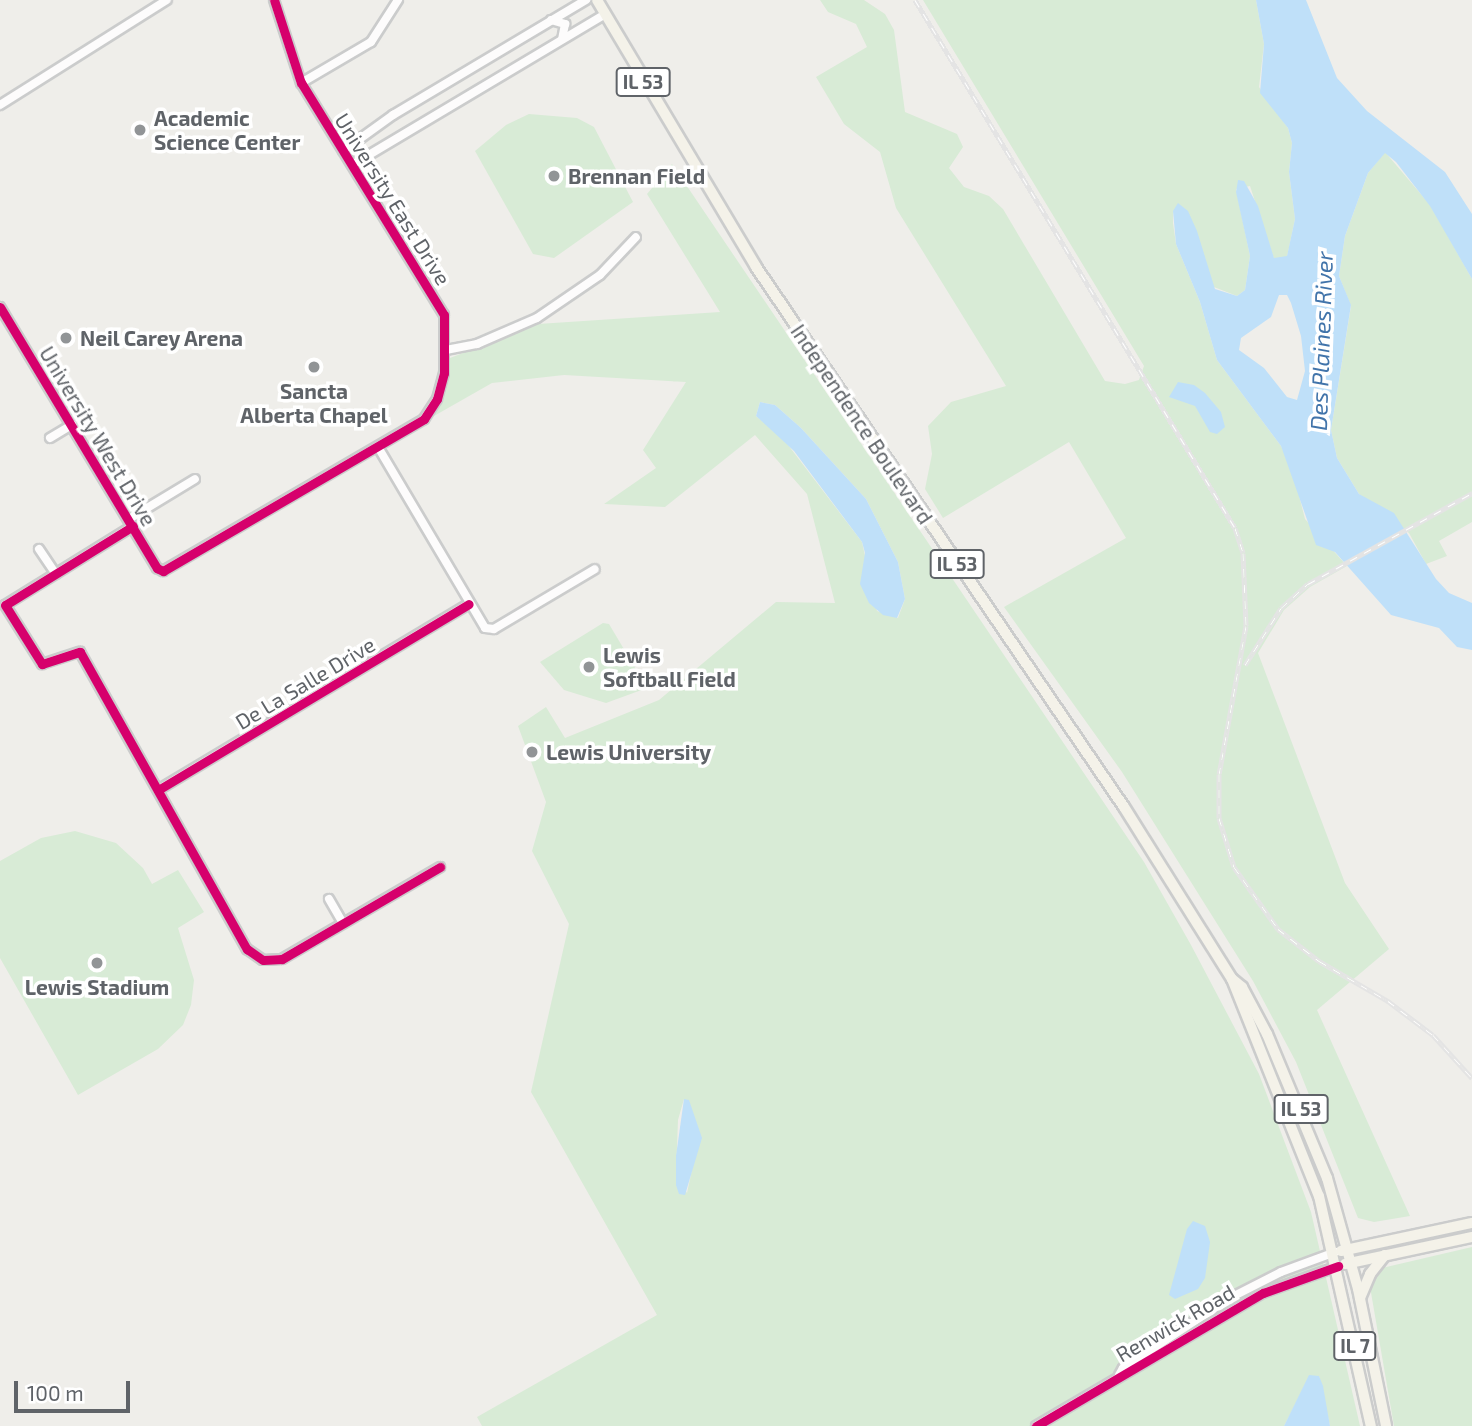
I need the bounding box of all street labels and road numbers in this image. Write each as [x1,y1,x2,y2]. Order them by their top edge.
road number: IL 53 [615,66,671,97]
street label: University East Drive [330,108,456,290]
street label: Independence Boulevard [786,319,938,529]
street label: University West Drive [34,341,162,531]
road number: IL 53 [929,548,985,580]
street label: De La Salle Drive [231,631,379,735]
road number: IL 53 [1273,1093,1329,1124]
street label: Renwick Road [1111,1279,1239,1367]
road number: IL 7 [1332,1330,1378,1362]

